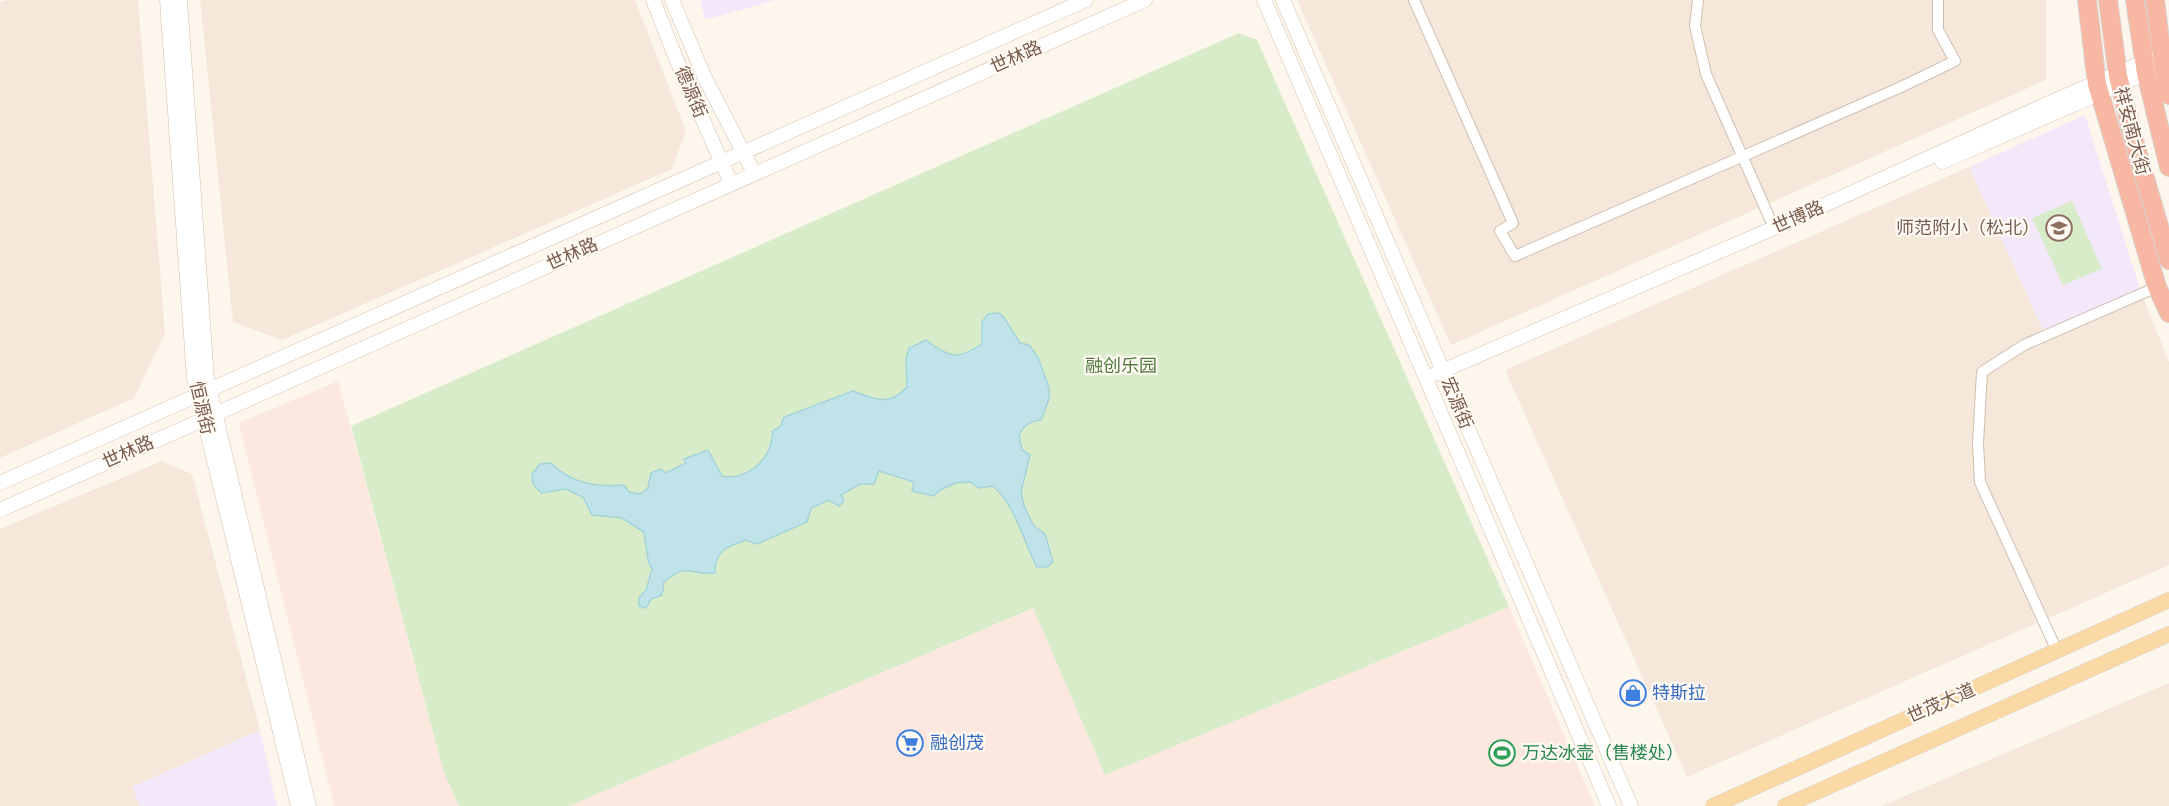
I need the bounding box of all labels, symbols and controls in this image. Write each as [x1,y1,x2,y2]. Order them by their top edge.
street label: 世林路 [986,35,1045,77]
street label: 德源街 [671,62,713,121]
street label: 祥安南大街 [2111,84,2155,177]
street label: 世博路 [1768,195,1827,237]
school or university icon: 师范附小（松北） [2044,213,2074,243]
place label: 师范附小（松北） [1896,216,2040,238]
street label: 世林路 [542,232,601,274]
park label: 融创乐园 [1085,354,1157,376]
street label: 宏源街 [1437,373,1479,432]
street label: 恒源街 [186,379,220,437]
street label: 世林路 [98,430,157,472]
street label: 世茂大道 [1903,677,1978,727]
shop icon: 特斯拉 [1618,678,1648,708]
place label: 特斯拉 [1652,681,1706,703]
supermarket icon: 融创茂 [895,728,925,758]
place label: 融创茂 [930,731,984,753]
sports icon: 万达冰壶（售楼处） [1487,738,1517,768]
place label: 万达冰壶（售楼处） [1522,741,1684,763]

